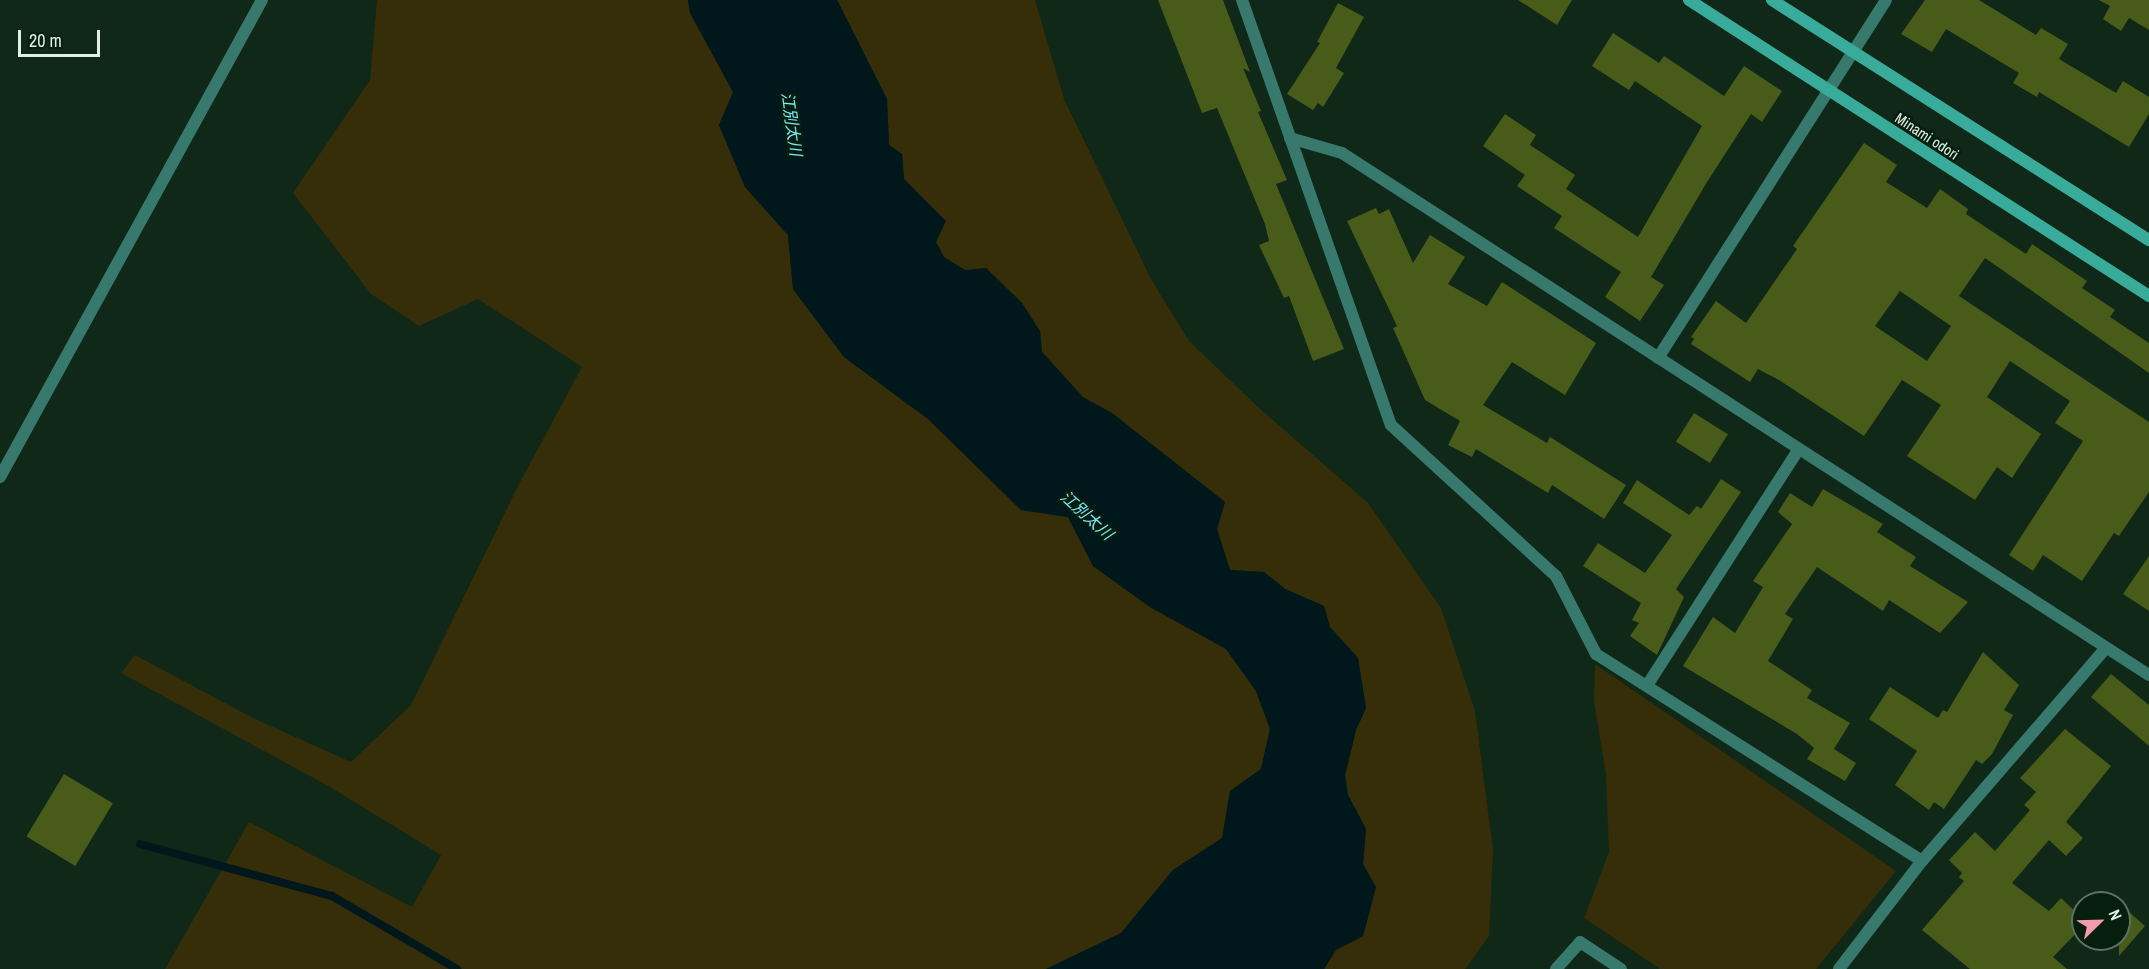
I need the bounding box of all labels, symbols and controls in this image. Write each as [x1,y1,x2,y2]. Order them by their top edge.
scale bar [21,18,104,56]
text: 20 m [29,28,62,53]
water label: 江別太川 [778,91,806,157]
street label: Minami odori [1892,109,1962,163]
water label: 江別太川 [1057,486,1117,544]
north arrow [2071,891,2131,951]
text: N [2104,906,2128,923]

